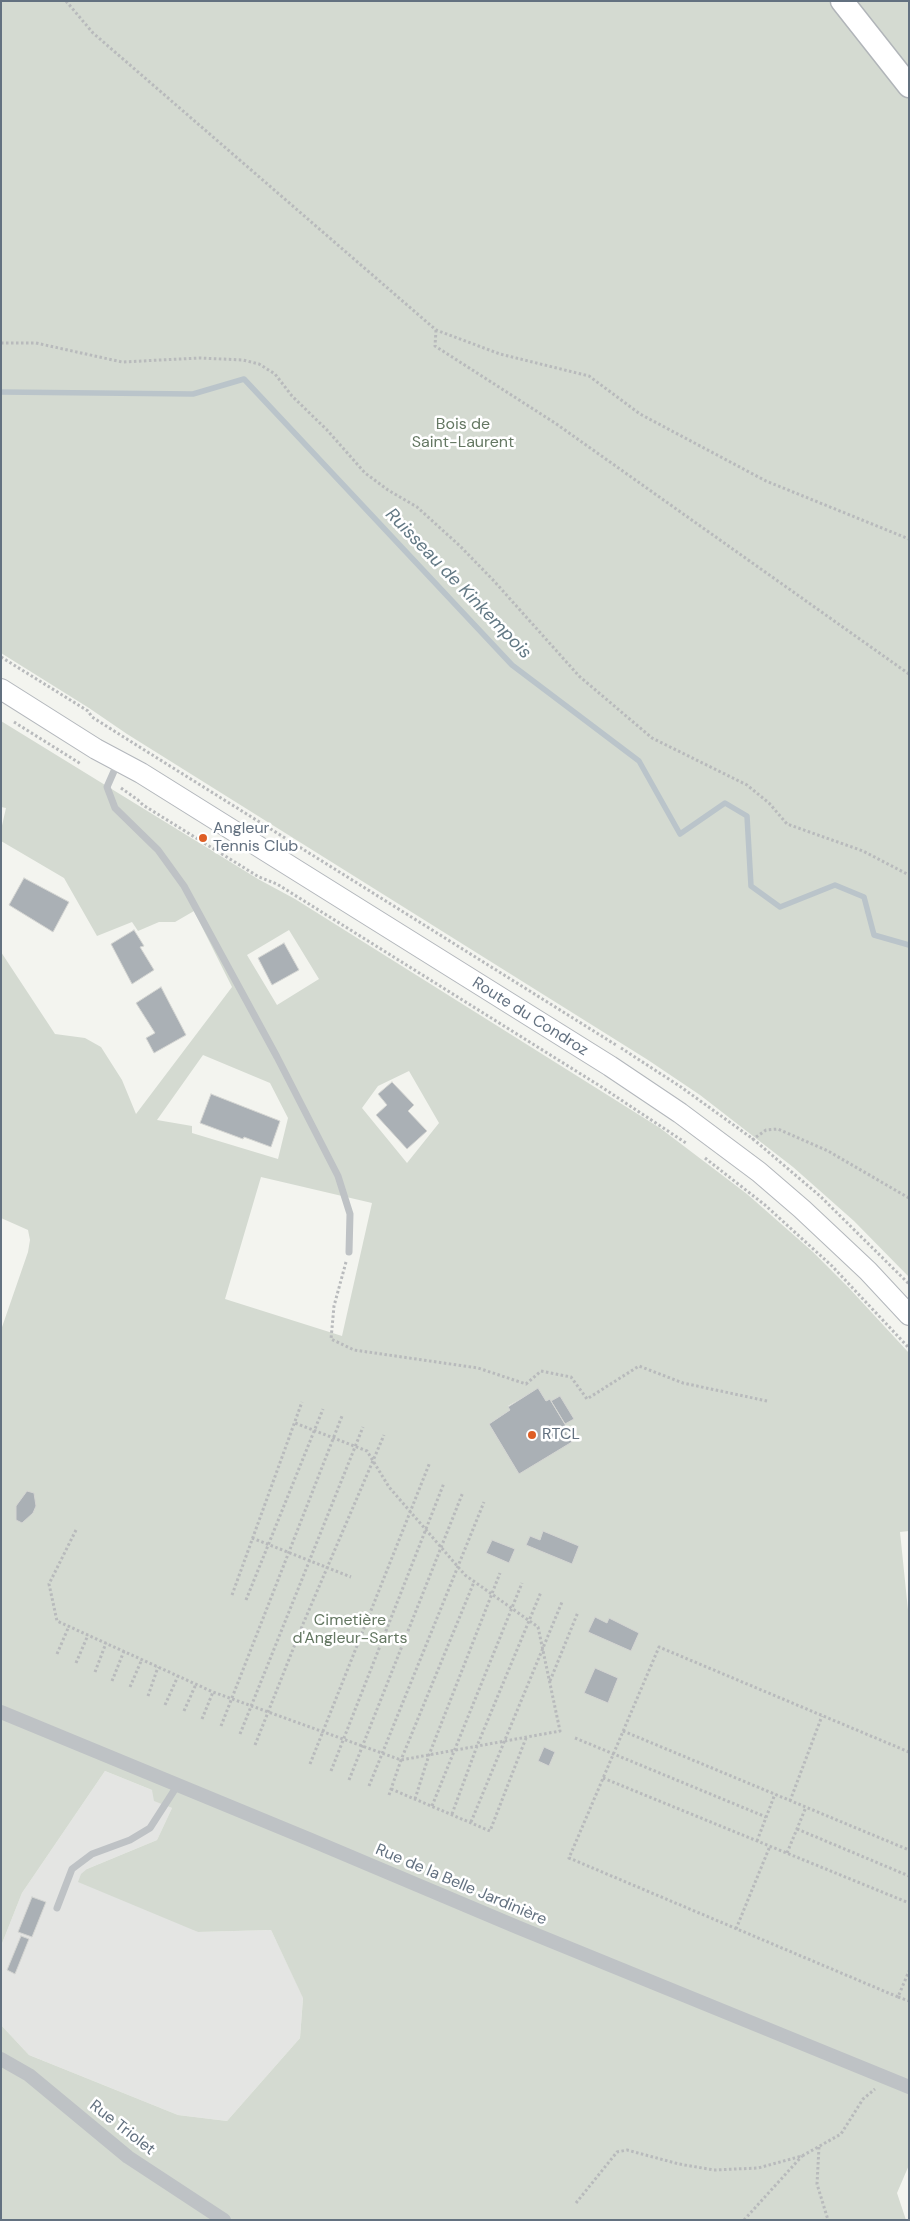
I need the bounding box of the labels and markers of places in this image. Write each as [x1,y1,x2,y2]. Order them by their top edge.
place label: Angleur Tennis Club [213,819,298,857]
marker: Angleur Tennis Club [197,832,209,844]
place label: RTCL [542,1425,580,1445]
marker: RTCL [526,1429,538,1441]

